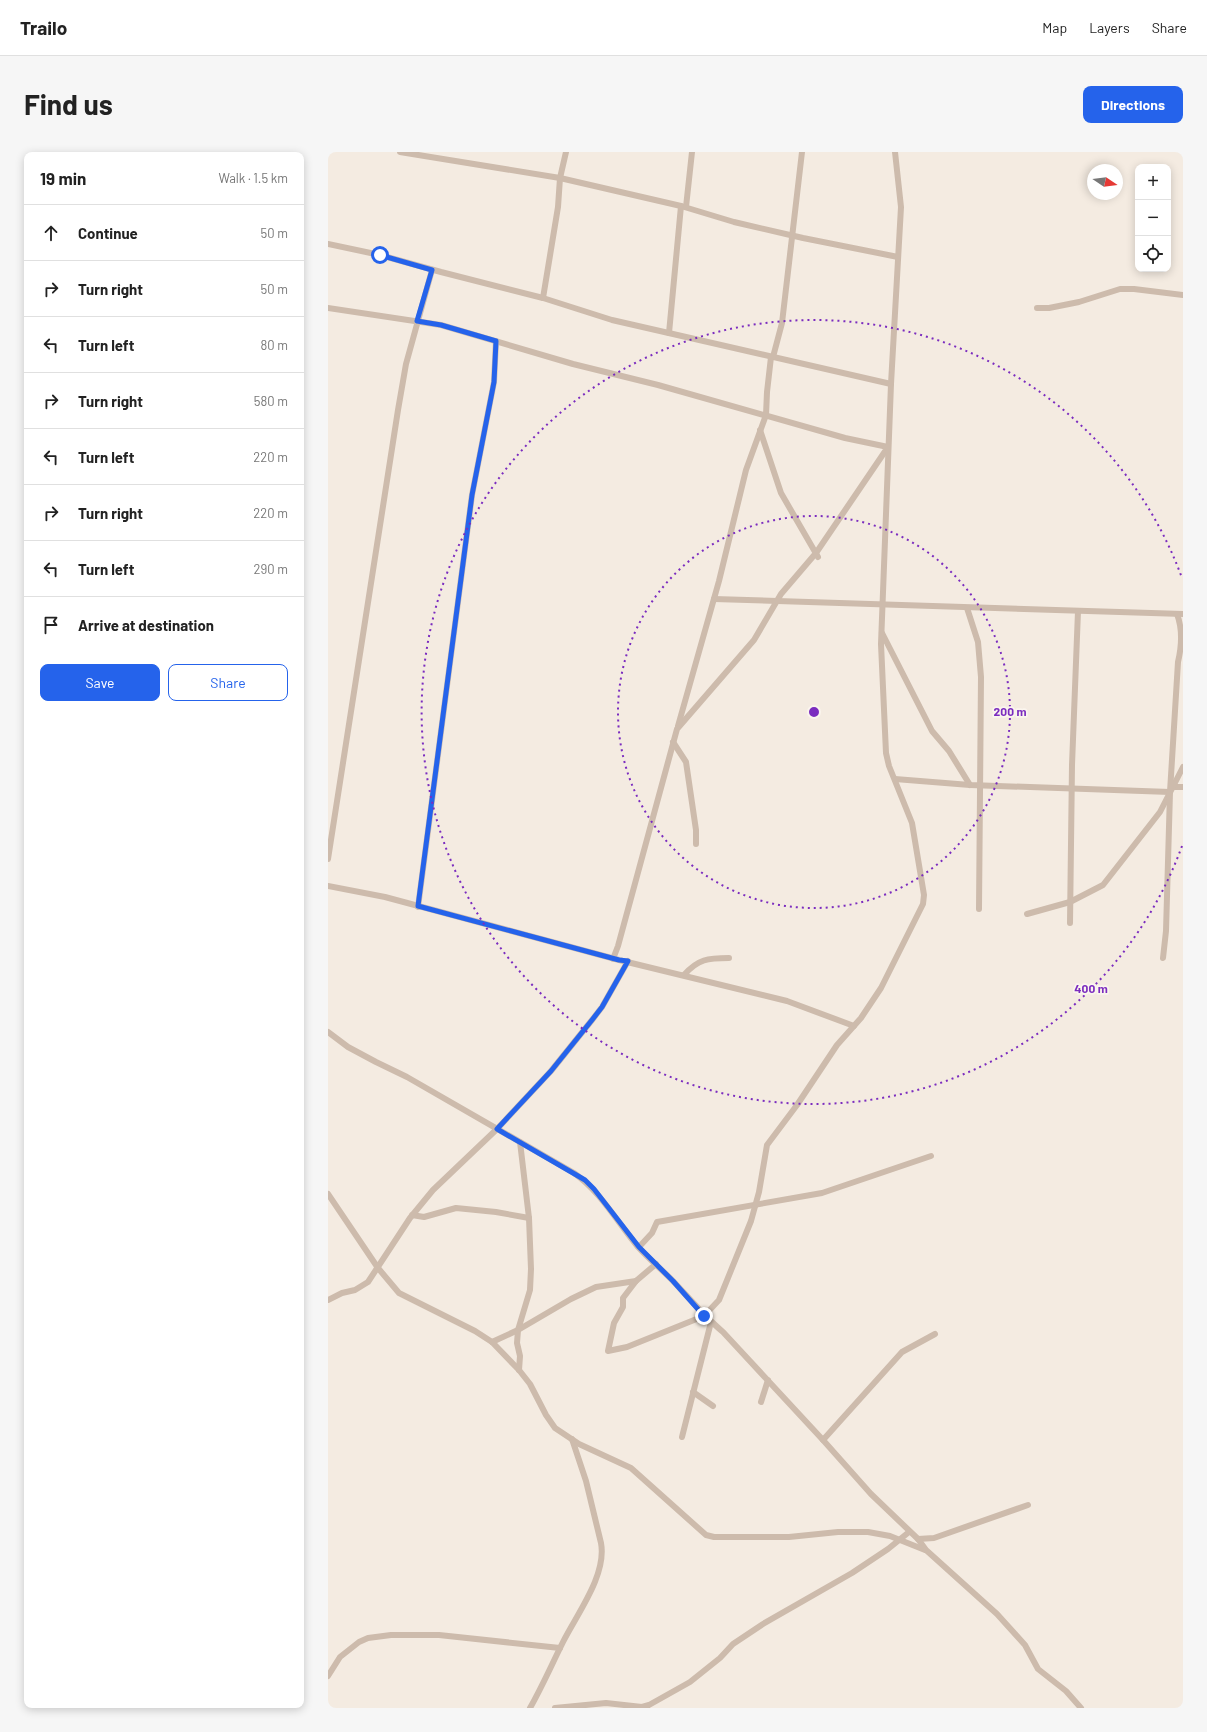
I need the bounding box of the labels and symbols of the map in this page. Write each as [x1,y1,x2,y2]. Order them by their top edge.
north arrow [1087,164,1123,200]
route start [371,246,389,264]
text: 200 m [994,704,1026,718]
centre of rings [807,705,821,719]
text: 400 m [1074,981,1108,995]
route end [695,1307,713,1325]

